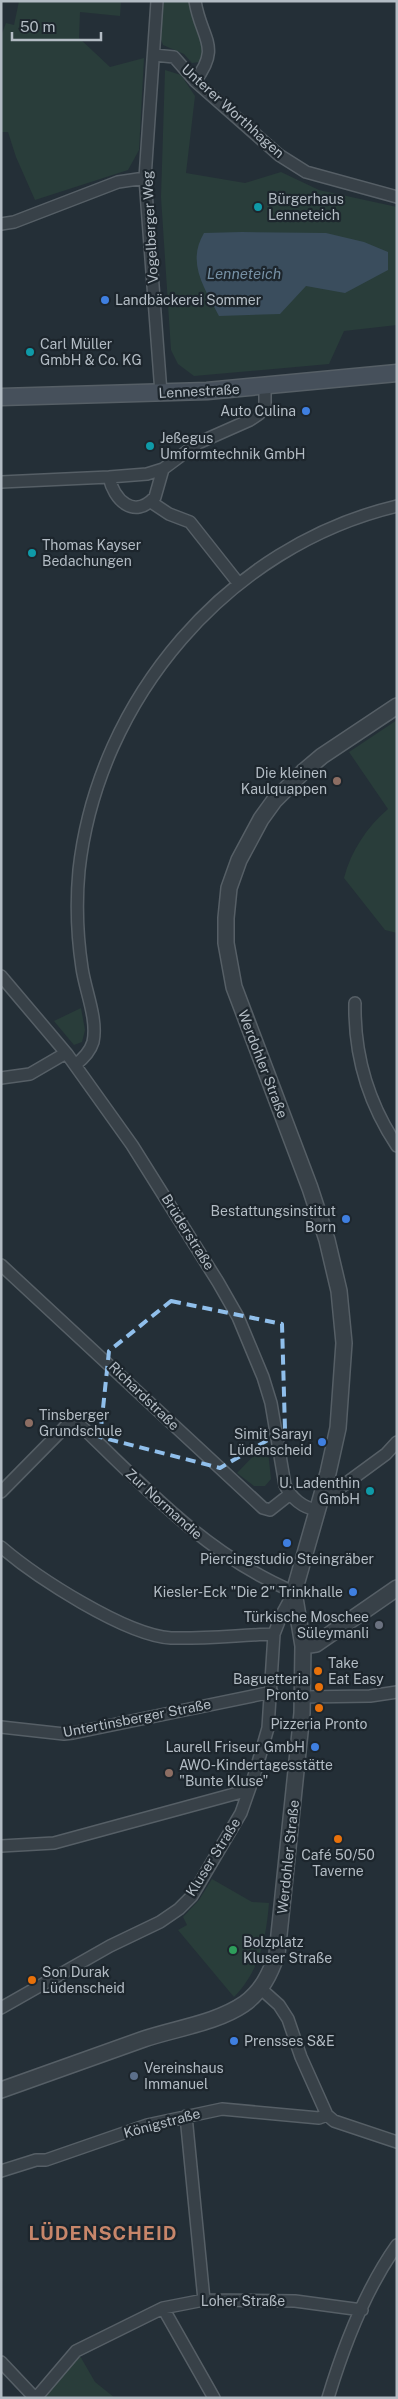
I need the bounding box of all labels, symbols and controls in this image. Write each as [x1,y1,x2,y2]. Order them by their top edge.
scale bar [12,10,101,42]
text: 50 m [20,18,55,35]
street label: Unterer Worthhagen [178,61,288,161]
street label: Vogelberger Weg [139,170,161,284]
place label: Bürgerhaus Lenneteich [268,191,344,223]
marker: Bürgerhaus Lenneteich [252,201,264,213]
water label: Lenneteich [207,265,281,282]
place label: Landbäckerei Sommer [115,292,261,308]
marker: Landbäckerei Sommer [99,294,111,306]
place label: Carl Müller GmbH & Co. KG [40,336,142,368]
marker: Carl Müller GmbH & Co. KG [24,346,36,358]
street label: Lennestraße [158,381,240,401]
place label: Auto Culina [220,403,296,419]
marker: Auto Culina [300,405,312,417]
place label: Jeßegus Umformtechnik GmbH [160,430,305,462]
marker: Jeßegus Umformtechnik GmbH [144,440,156,452]
place label: Thomas Kayser Bedachungen [42,537,141,569]
marker: Thomas Kayser Bedachungen [26,547,38,559]
place label: Die kleinen Kaulquappen [241,765,327,797]
marker: Die kleinen Kaulquappen [331,775,343,787]
street label: Werdohler Straße [235,1008,291,1120]
street label: Brüderstraße [158,1191,218,1273]
place label: Bestattungsinstitut Born [211,1203,336,1235]
marker: Bestattungsinstitut Born [340,1213,352,1225]
street label: Richardstraße [106,1359,182,1434]
place label: Tinsberger Grundschule [39,1407,122,1439]
marker: Tinsberger Grundschule [23,1417,35,1429]
place label: Simit Sarayı Lüdenscheid [229,1426,312,1458]
marker: Simit Sarayı Lüdenscheid [316,1436,328,1448]
street label: Zur Normandie [122,1465,206,1543]
place label: U. Ladenthin GmbH [279,1475,360,1507]
marker: U. Ladenthin GmbH [364,1485,376,1497]
marker: Piercingstudio Steingräber [281,1537,293,1549]
place label: Piercingstudio Steingräber [200,1551,374,1567]
place label: Kiesler-Eck "Die 2" Trinkhalle [153,1584,343,1600]
marker: Kiesler-Eck "Die 2" Trinkhalle [347,1586,359,1598]
place label: Türkische Moschee Süleymanli [244,1609,369,1641]
marker: Türkische Moschee Süleymanli [373,1619,385,1631]
place label: Take Eat Easy [328,1655,384,1687]
marker: Take Eat Easy [312,1665,324,1677]
place label: Baguetteria Pronto [233,1671,309,1703]
marker: Baguetteria Pronto [313,1681,325,1693]
street label: Untertinsberger Straße [62,1696,213,1740]
marker: Pizzeria Pronto [313,1702,325,1714]
place label: Pizzeria Pronto [270,1716,368,1732]
place label: Laurell Friseur GmbH [166,1739,305,1755]
marker: Laurell Friseur GmbH [309,1741,321,1753]
place label: AWO-Kindertagesstätte "Bunte Kluse" [179,1757,333,1789]
marker: AWO-Kindertagesstätte "Bunte Kluse" [163,1767,175,1779]
street label: Werdohler Straße [274,1799,302,1915]
street label: Kluser Straße [183,1815,243,1899]
marker: Café 50/50 Taverne [332,1833,344,1845]
place label: Café 50/50 Taverne [301,1847,375,1879]
place label: Bolzplatz Kluser Straße [243,1934,332,1966]
marker: Bolzplatz Kluser Straße [227,1944,239,1956]
place label: Son Durak Lüdenscheid [42,1964,125,1996]
marker: Son Durak Lüdenscheid [26,1974,38,1986]
place label: Prensses S&E [244,2033,335,2049]
marker: Prensses S&E [228,2035,240,2047]
place label: Vereinshaus Immanuel [144,2060,224,2092]
marker: Vereinshaus Immanuel [128,2070,140,2082]
street label: Königstraße [122,2105,202,2141]
district label: LÜDENSCHEID [29,2222,177,2244]
street label: Loher Straße [201,2293,285,2309]

